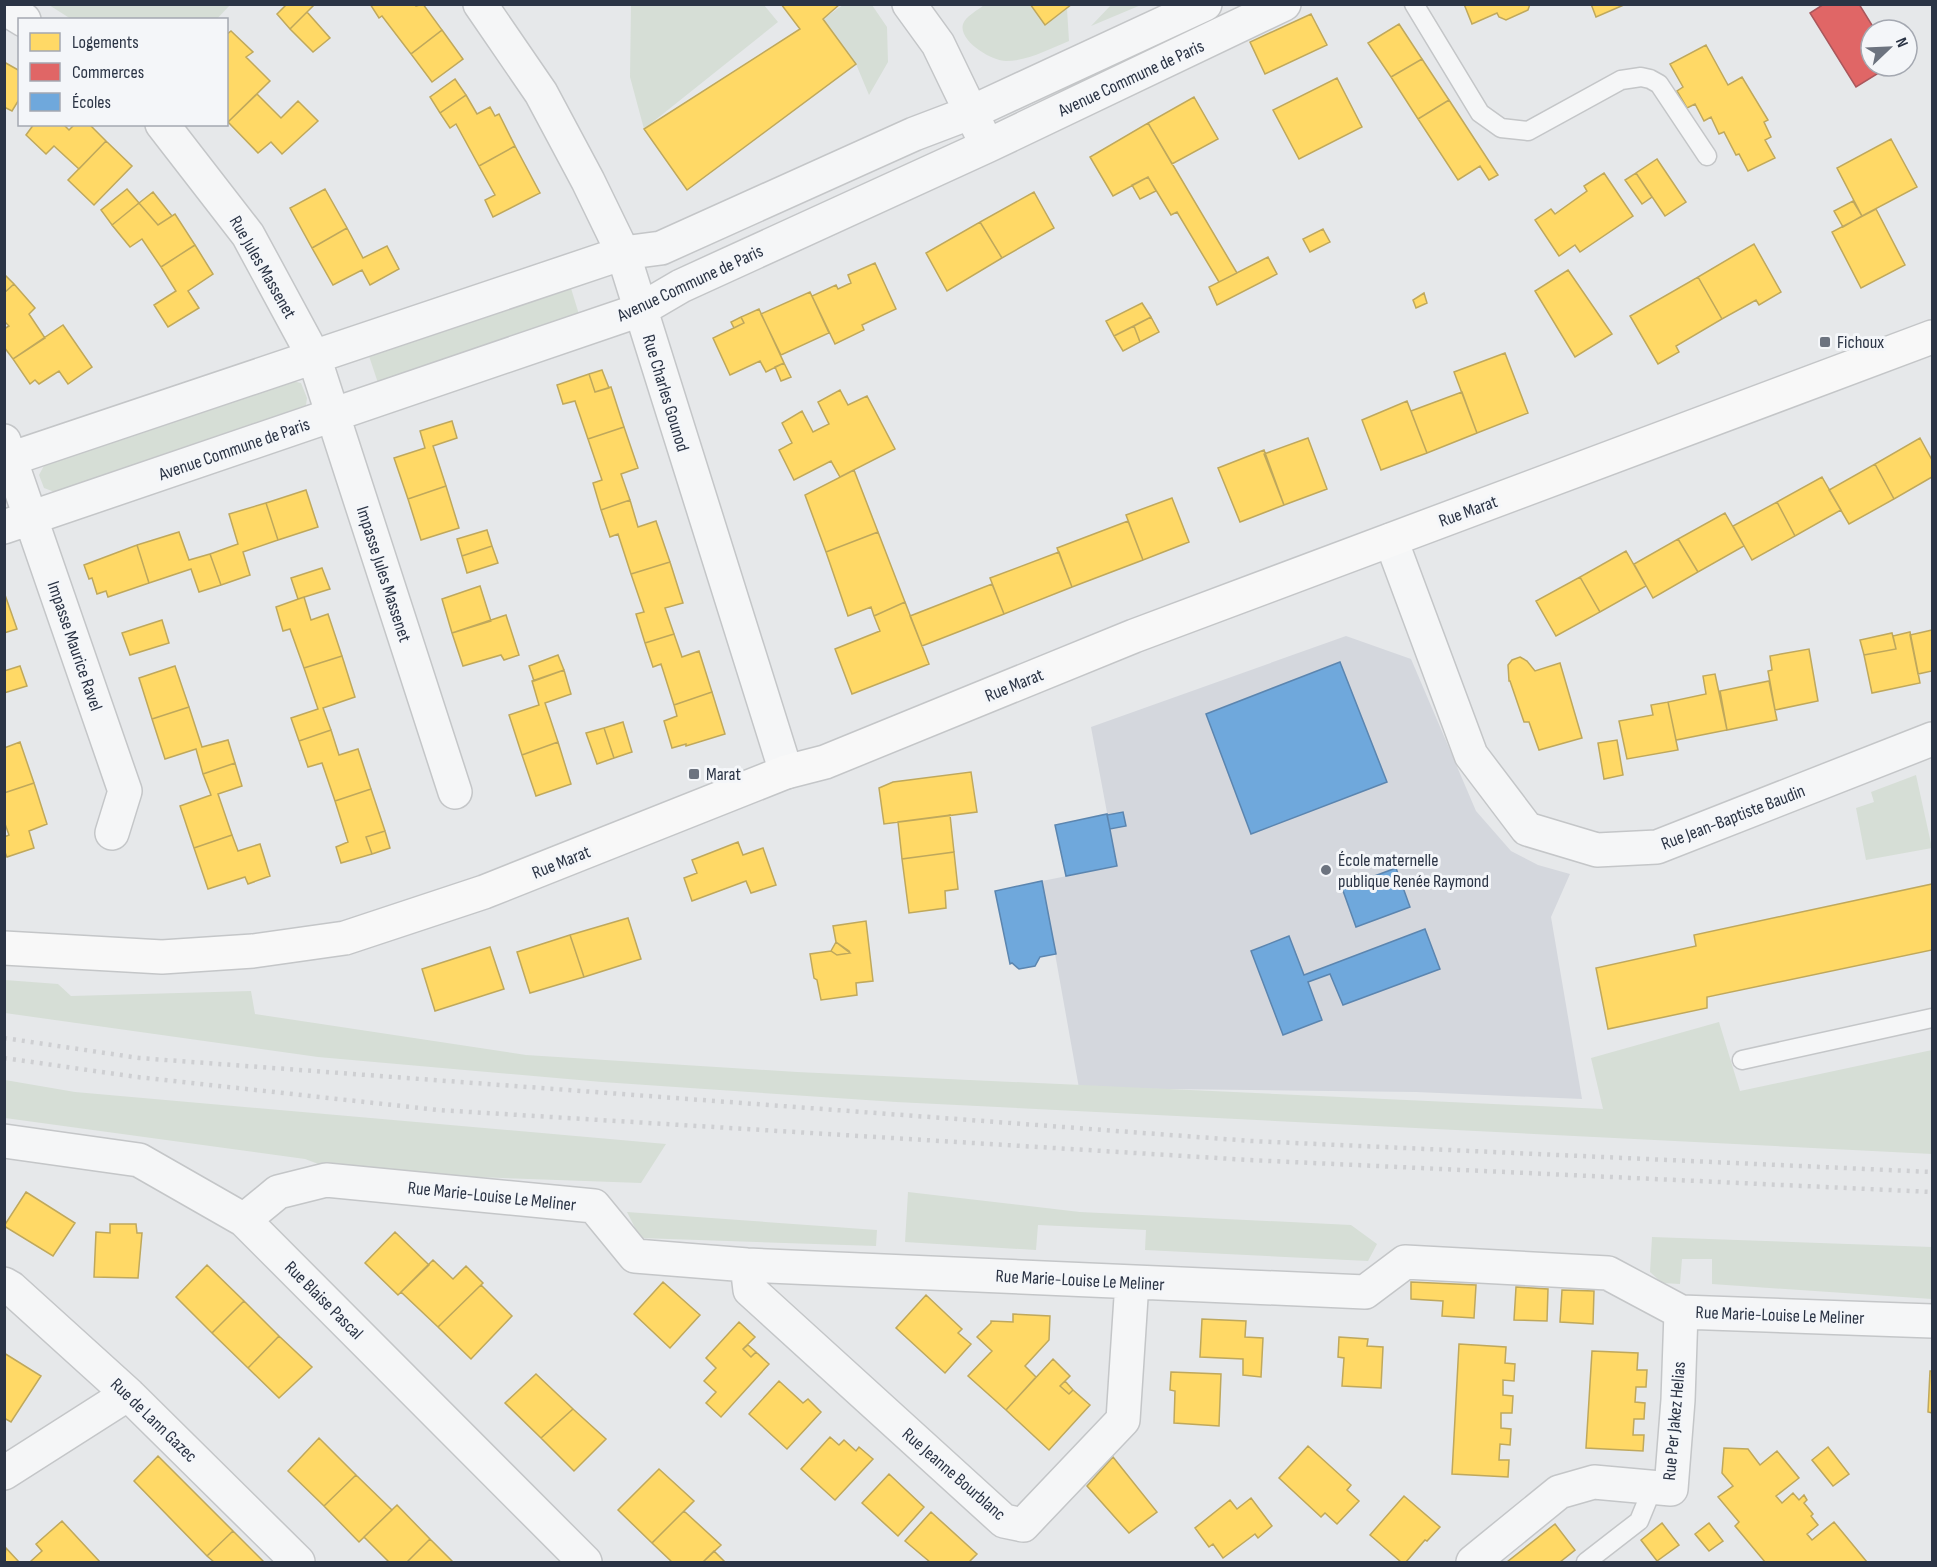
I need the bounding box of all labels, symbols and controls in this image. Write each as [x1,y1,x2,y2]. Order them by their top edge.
legend [18,18,228,126]
north arrow [1859,18,1919,78]
text: Logements [72,32,139,53]
text: N [1891,35,1912,50]
street label: Avenue Commune de Paris [1054,36,1207,122]
text: Commerces [72,62,144,83]
text: Écoles [72,92,111,113]
street label: Rue Jules Massenet [225,212,301,323]
street label: Avenue Commune de Paris [613,241,766,327]
street label: Rue Charles Gounod [638,332,693,454]
place label: Fichoux [1837,332,1884,353]
marker: Fichoux [1818,335,1832,349]
street label: Avenue Commune de Paris [155,414,312,485]
street label: Rue Marat [1436,491,1501,532]
street label: Impasse Jules Massenet [352,504,416,645]
street label: Impasse Maurice Ravel [43,579,107,714]
street label: Rue Marat [982,664,1047,707]
place label: Marat [706,764,741,785]
marker: Marat [687,767,701,781]
street label: Rue Jean-Baptiste Baudin [1658,780,1808,855]
street label: Rue Marat [529,841,594,884]
place label: École maternelle publique Renée Raymond [1338,850,1489,892]
marker: École maternelle publique Renée Raymond [1319,863,1333,877]
street label: Rue Marie-Louise Le Meliner [407,1177,577,1216]
street label: Rue Blaise Pascal [280,1257,367,1344]
street label: Rue Marie-Louise Le Meliner [995,1266,1165,1295]
street label: Rue Marie-Louise Le Meliner [1695,1302,1865,1329]
street label: Rue Per Jakez Helias [1659,1361,1690,1481]
street label: Rue de Lann Gazec [106,1374,201,1467]
street label: Rue Jeanne Bourblanc [898,1424,1010,1525]

